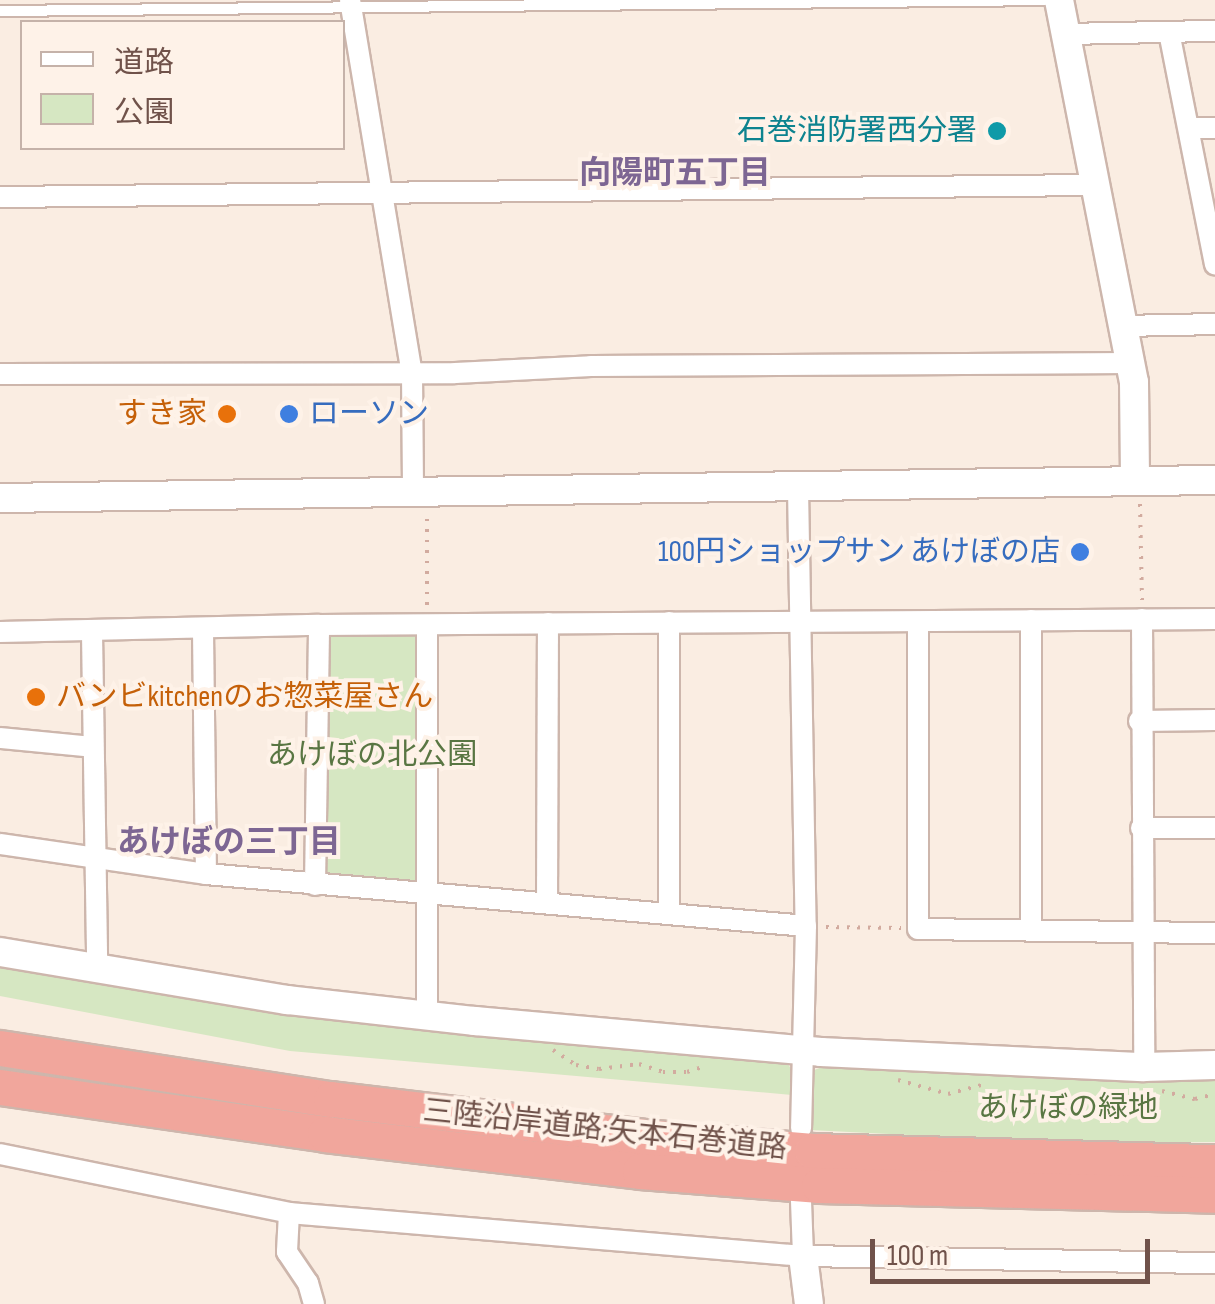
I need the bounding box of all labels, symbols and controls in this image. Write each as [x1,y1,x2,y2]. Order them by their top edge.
legend [20,20,345,150]
text: 道路 [114,45,174,81]
text: 公園 [114,95,174,131]
place label: 石巻消防署西分署 [737,113,977,149]
marker: 石巻消防署西分署 [986,120,1008,142]
district label: 向陽町五丁目 [579,155,771,193]
place label: すき家 [117,396,207,432]
place label: ローソン [309,396,429,432]
marker: すき家 [216,403,238,425]
marker: ローソン [278,403,300,425]
place label: 100円ショップサン あけぼの店 [658,534,1060,570]
marker: 100円ショップサン あけぼの店 [1069,541,1091,563]
place label: バンビkitchenのお惣菜屋さん [56,679,432,715]
marker: バンビkitchenのお惣菜屋さん [25,686,47,708]
park label: あけぼの北公園 [267,737,477,773]
district label: あけぼの三丁目 [117,824,341,862]
park label: あけぼの緑地 [978,1090,1158,1126]
street label: 三陸沿岸道路;矢本石巻道路 [421,1093,789,1167]
scale bar [875,1219,1155,1281]
text: 100 m [887,1238,948,1274]

